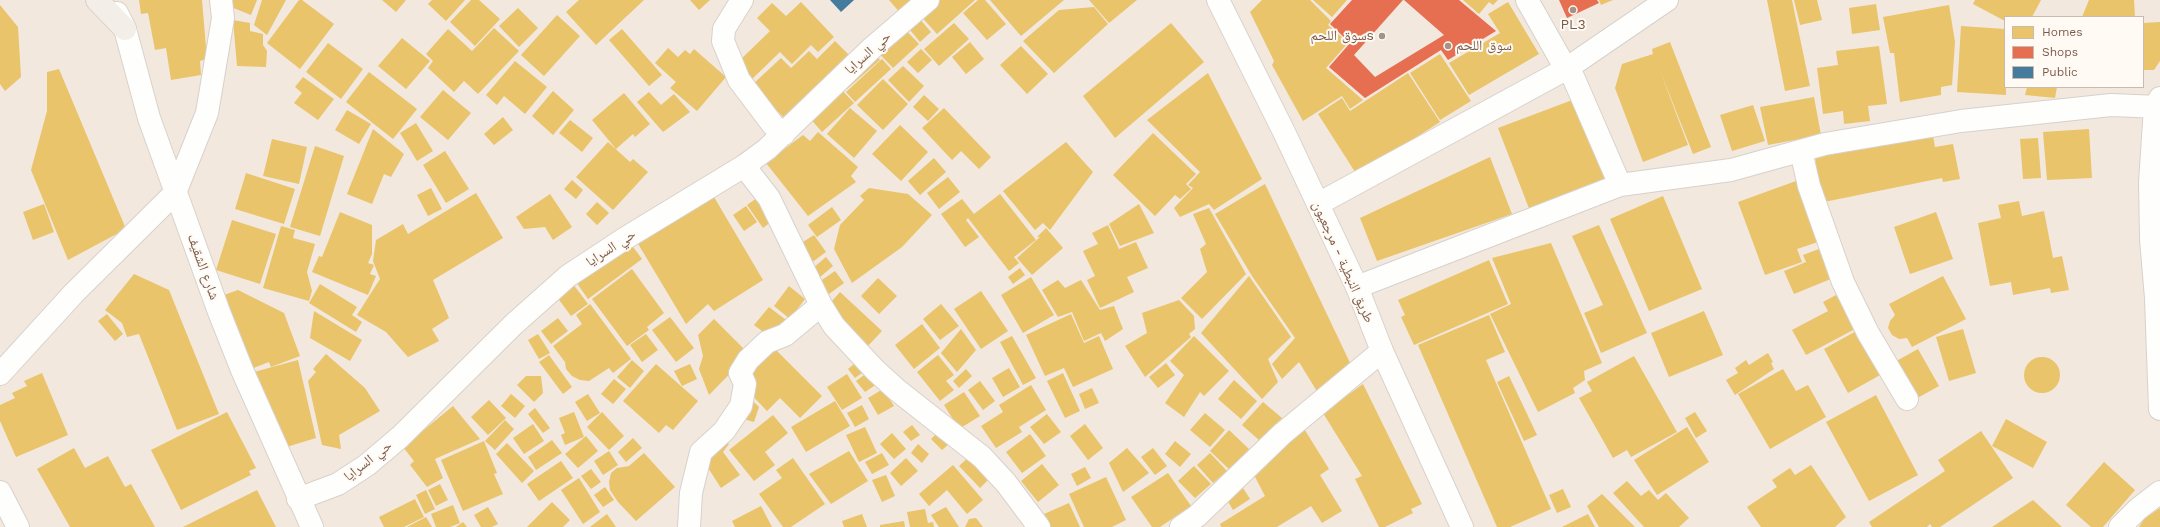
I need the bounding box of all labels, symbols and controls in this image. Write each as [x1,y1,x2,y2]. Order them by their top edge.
marker: PL3 [1568,5,1578,15]
legend [2004,16,2144,88]
place label: PL3 [1560,17,1586,33]
text: Homes [2042,25,2083,39]
street label: حي السرايا [841,28,895,78]
place label: سوق اللحمs [1311,28,1374,44]
marker: سوق اللحمs [1377,31,1387,41]
place label: سوق اللحم [1456,38,1512,54]
marker: سوق اللحم [1443,41,1453,51]
text: Shops [2042,45,2078,59]
text: Public [2042,65,2078,79]
street label: طريق النبطية - مرجعيون [1309,199,1377,325]
street label: حي السرايا [583,226,639,270]
street label: شارع الشقيف [183,232,223,302]
street label: حي السرايا [341,437,395,485]

